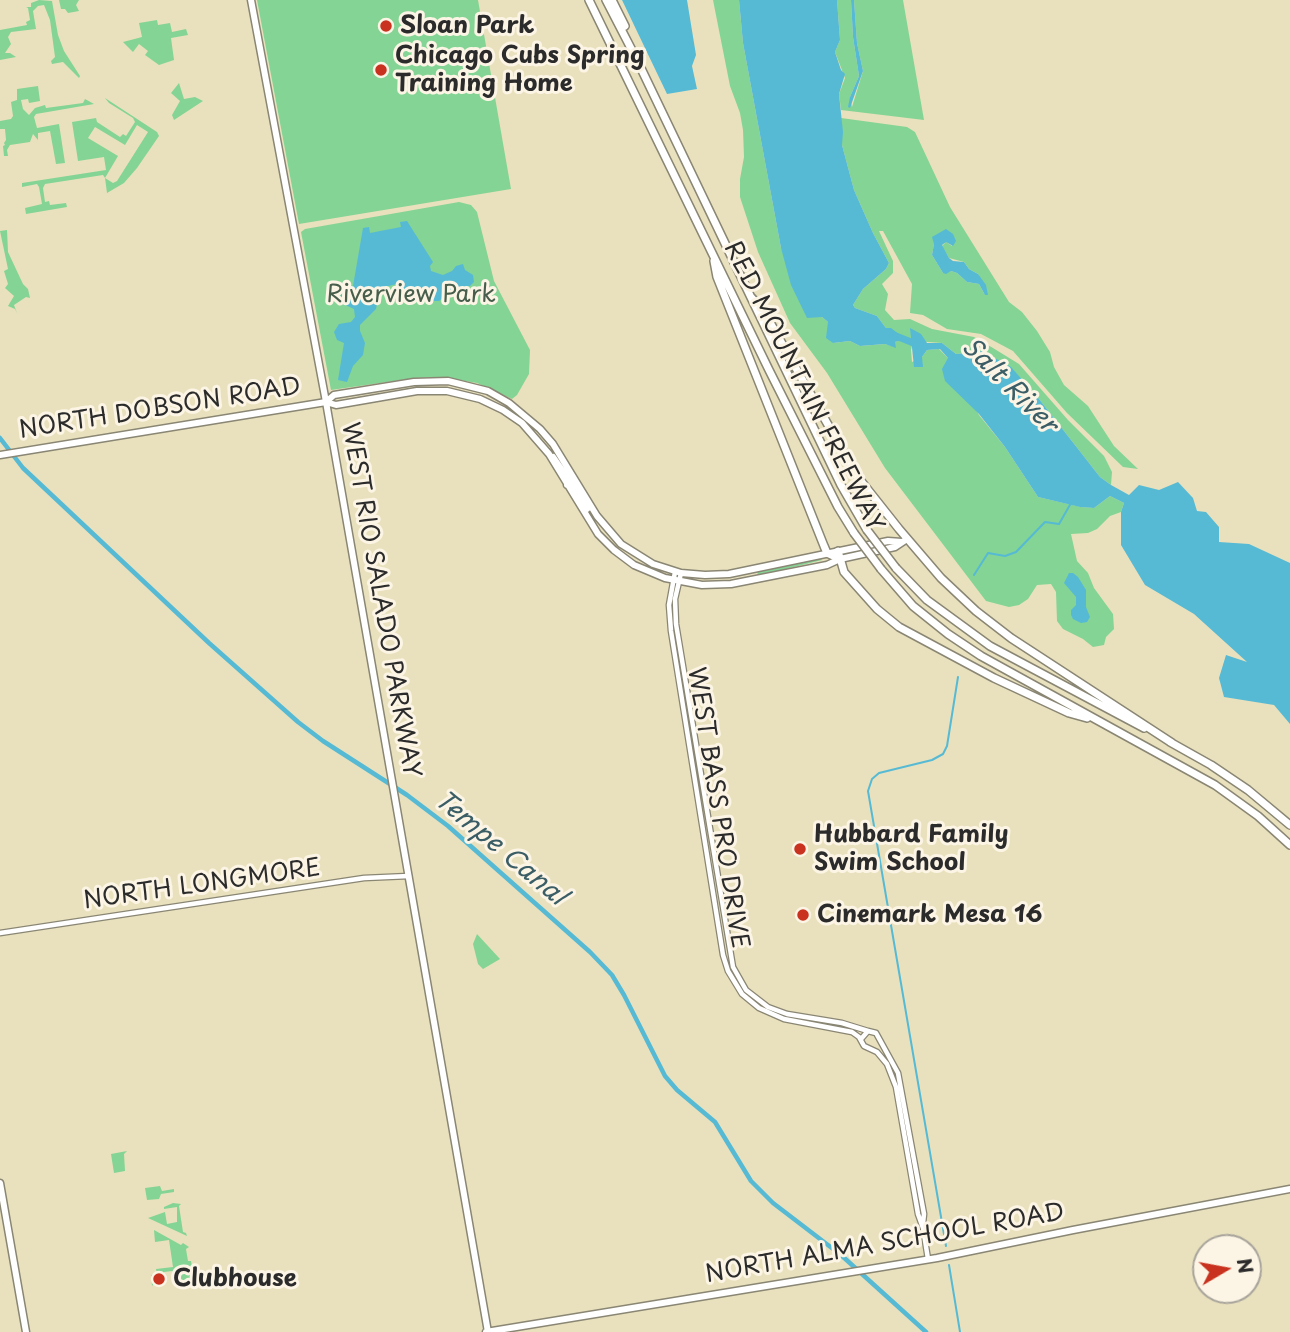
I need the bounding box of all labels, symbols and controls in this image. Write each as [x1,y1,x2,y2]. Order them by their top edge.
place label: Sloan Park [400,12,534,40]
marker: Sloan Park [378,18,394,34]
place label: Chicago Cubs Spring Training Home [395,42,645,98]
marker: Chicago Cubs Spring Training Home [373,62,389,78]
street label: RED MOUNTAIN FREEWAY [717,237,889,537]
park label: Riverview Park [326,281,496,309]
water label: Salt River [955,332,1063,440]
street label: NORTH DOBSON ROAD [17,373,303,445]
street label: WEST RIO SALADO PARKWAY [335,420,425,780]
street label: WEST BASS PRO DRIVE [681,665,753,951]
water label: Tempe Canal [428,785,572,913]
place label: Hubbard Family Swim School [814,821,1008,877]
marker: Hubbard Family Swim School [792,841,808,857]
street label: NORTH LONGMORE [82,854,322,916]
place label: Cinemark Mesa 16 [817,901,1042,929]
marker: Cinemark Mesa 16 [795,907,811,923]
street label: NORTH ALMA SCHOOL ROAD [703,1198,1067,1290]
north arrow [1192,1234,1262,1304]
text: N [1231,1256,1261,1276]
place label: Clubhouse [173,1265,297,1293]
marker: Clubhouse [151,1271,167,1287]

